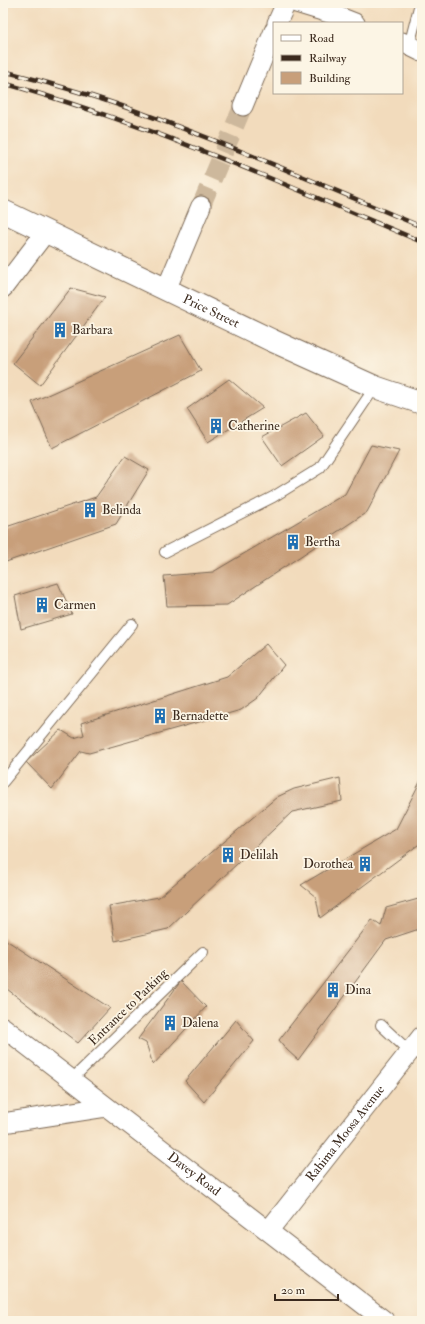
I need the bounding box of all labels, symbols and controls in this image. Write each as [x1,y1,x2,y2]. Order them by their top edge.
legend [273,22,403,94]
text: Road [309,31,334,46]
text: Railway [309,51,347,66]
text: Building [309,71,352,86]
street label: Price Street [180,291,242,332]
building icon: Barbara [51,321,69,339]
place label: Barbara [72,322,113,338]
building icon: Catherine [207,417,225,435]
place label: Catherine [228,418,280,434]
building icon: Belinda [81,501,99,519]
place label: Belinda [102,502,142,518]
building icon: Bertha [284,533,302,551]
place label: Bertha [305,534,341,550]
building icon: Carmen [33,596,51,614]
place label: Carmen [54,597,96,613]
building icon: Bernadette [151,707,169,725]
place label: Bernadette [172,708,229,724]
building icon: Delilah [219,846,237,864]
place label: Delilah [240,847,278,863]
building icon: Dorothea [356,855,374,873]
place label: Dorothea [303,856,354,872]
street label: Entrance to Parking [85,965,171,1049]
building icon: Dina [324,981,342,999]
place label: Dina [345,982,372,998]
building icon: Dalena [161,1014,179,1032]
place label: Dalena [182,1015,219,1031]
street label: Rahima Moosa Avenue [302,1082,388,1185]
street label: Davey Road [164,1149,224,1200]
scale bar [275,1276,338,1302]
text: 20 m [281,1283,306,1298]

